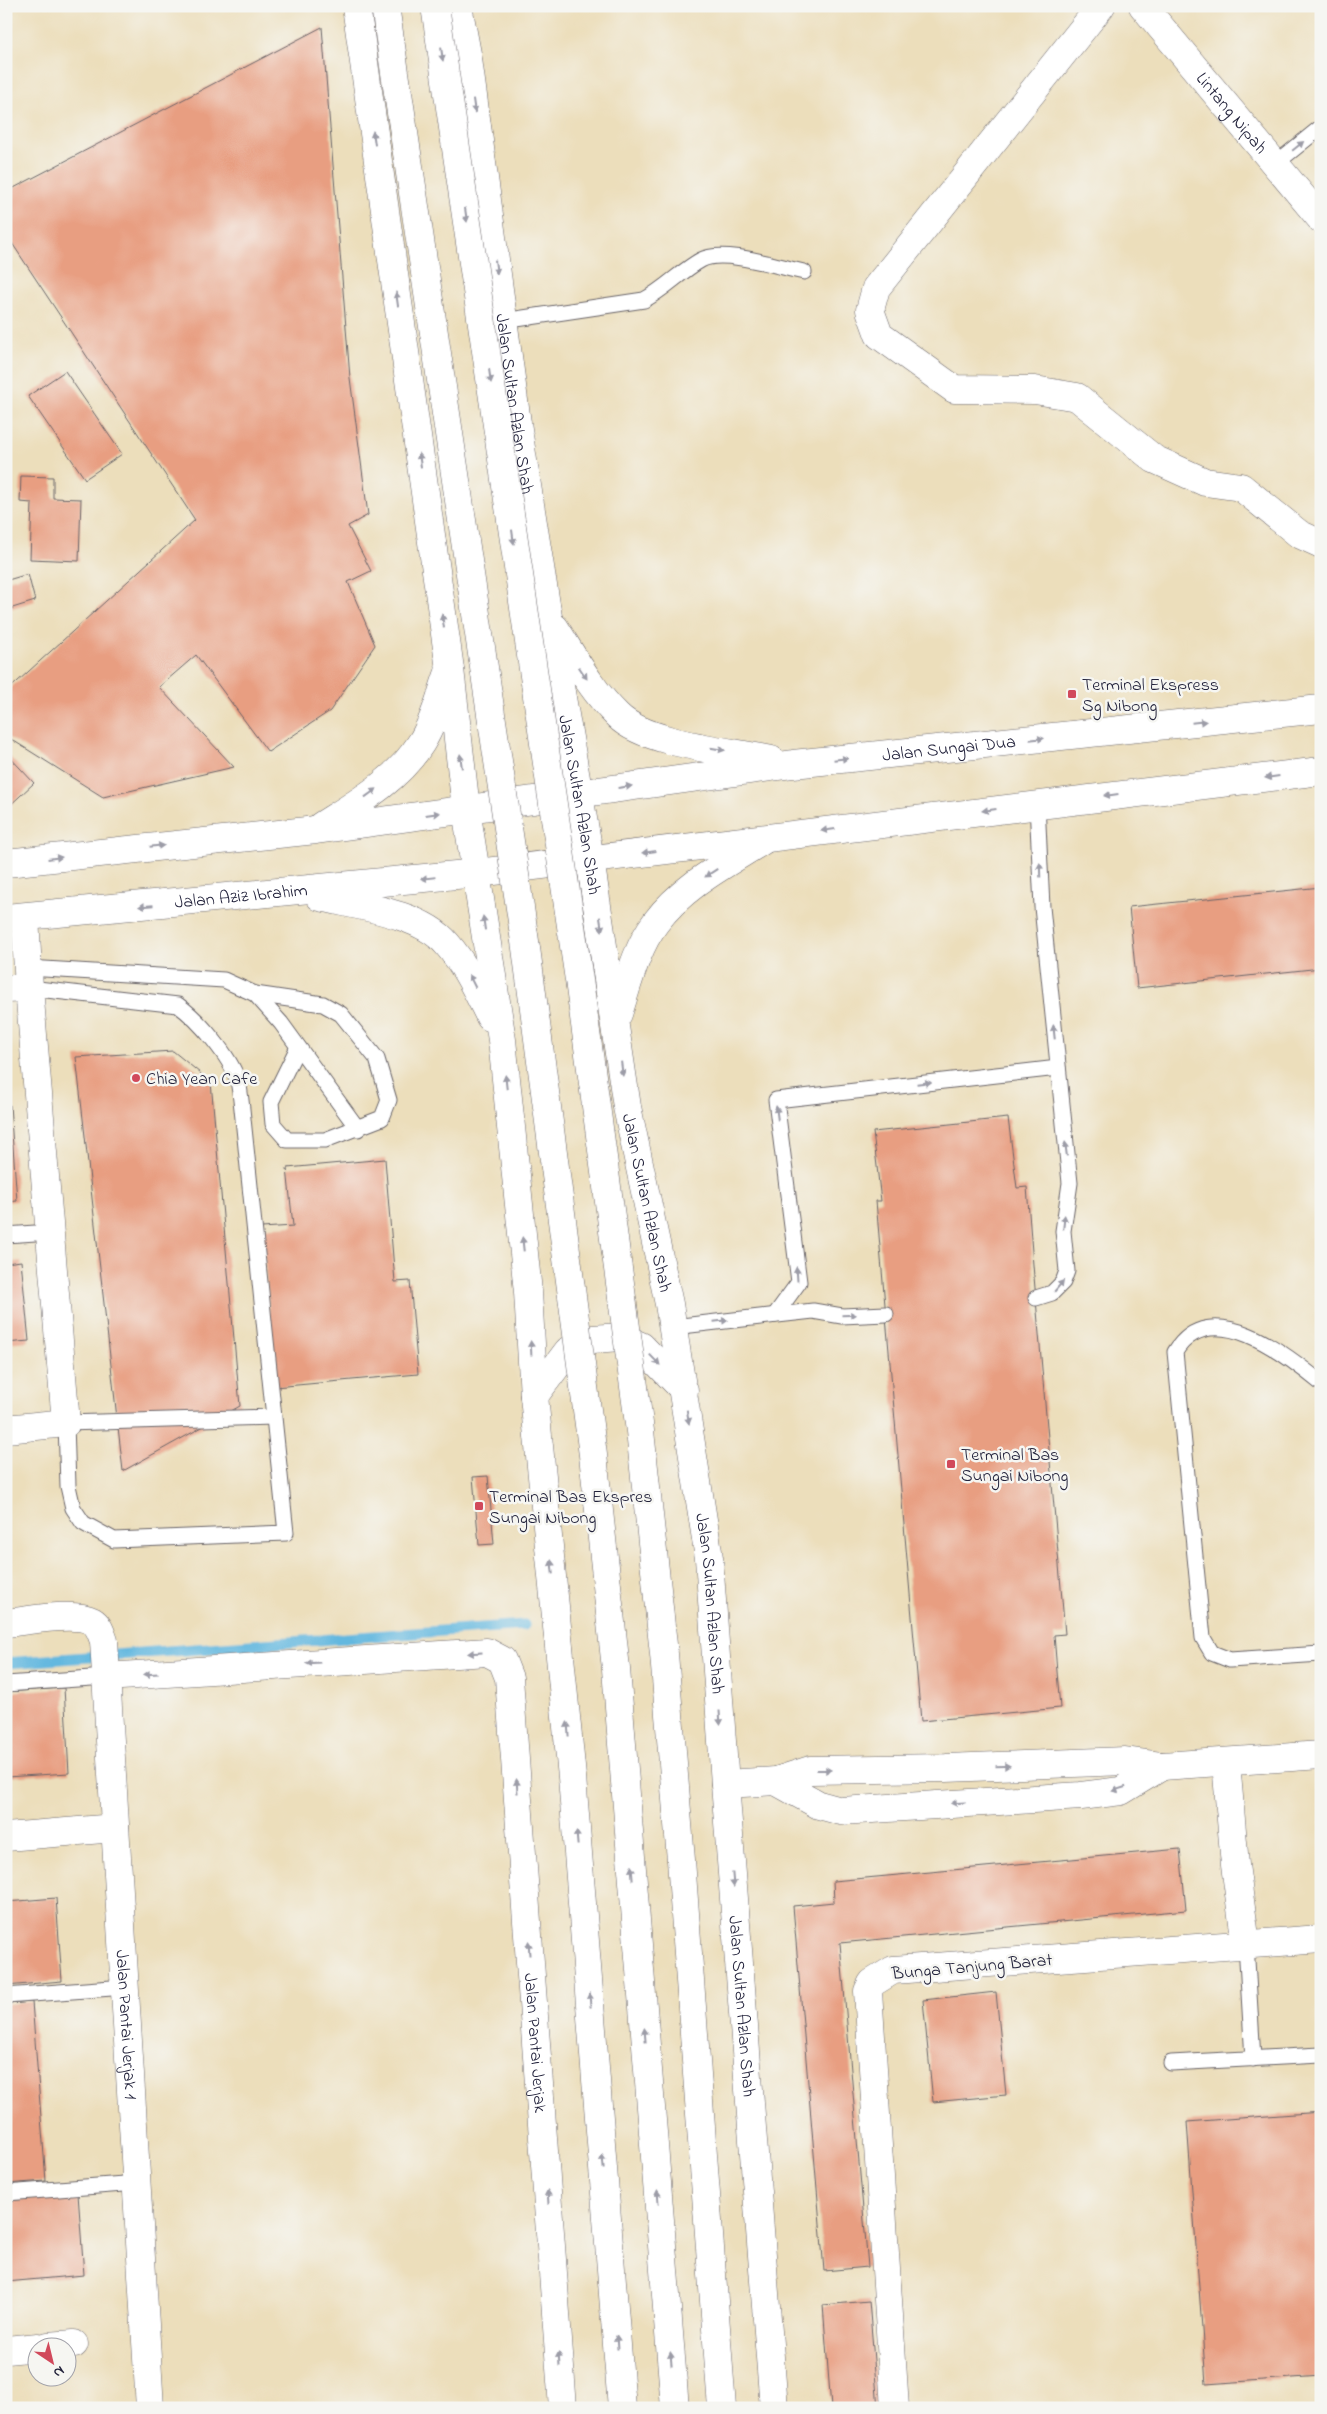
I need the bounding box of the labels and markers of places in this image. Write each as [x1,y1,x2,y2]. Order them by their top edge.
place label: Terminal Ekspress Sg Nibong [1082,673,1219,721]
marker: Terminal Ekspress Sg Nibong [1066,688,1078,700]
place label: Chia Yean Cafe [146,1067,258,1093]
marker: Chia Yean Cafe [130,1072,142,1084]
place label: Terminal Bas Sungai Nibong [961,1443,1068,1491]
marker: Terminal Bas Sungai Nibong [945,1458,957,1470]
place label: Terminal Bas Ekspres Sungai Nibong [489,1485,652,1533]
marker: Terminal Bas Ekspres Sungai Nibong [473,1500,485,1512]

